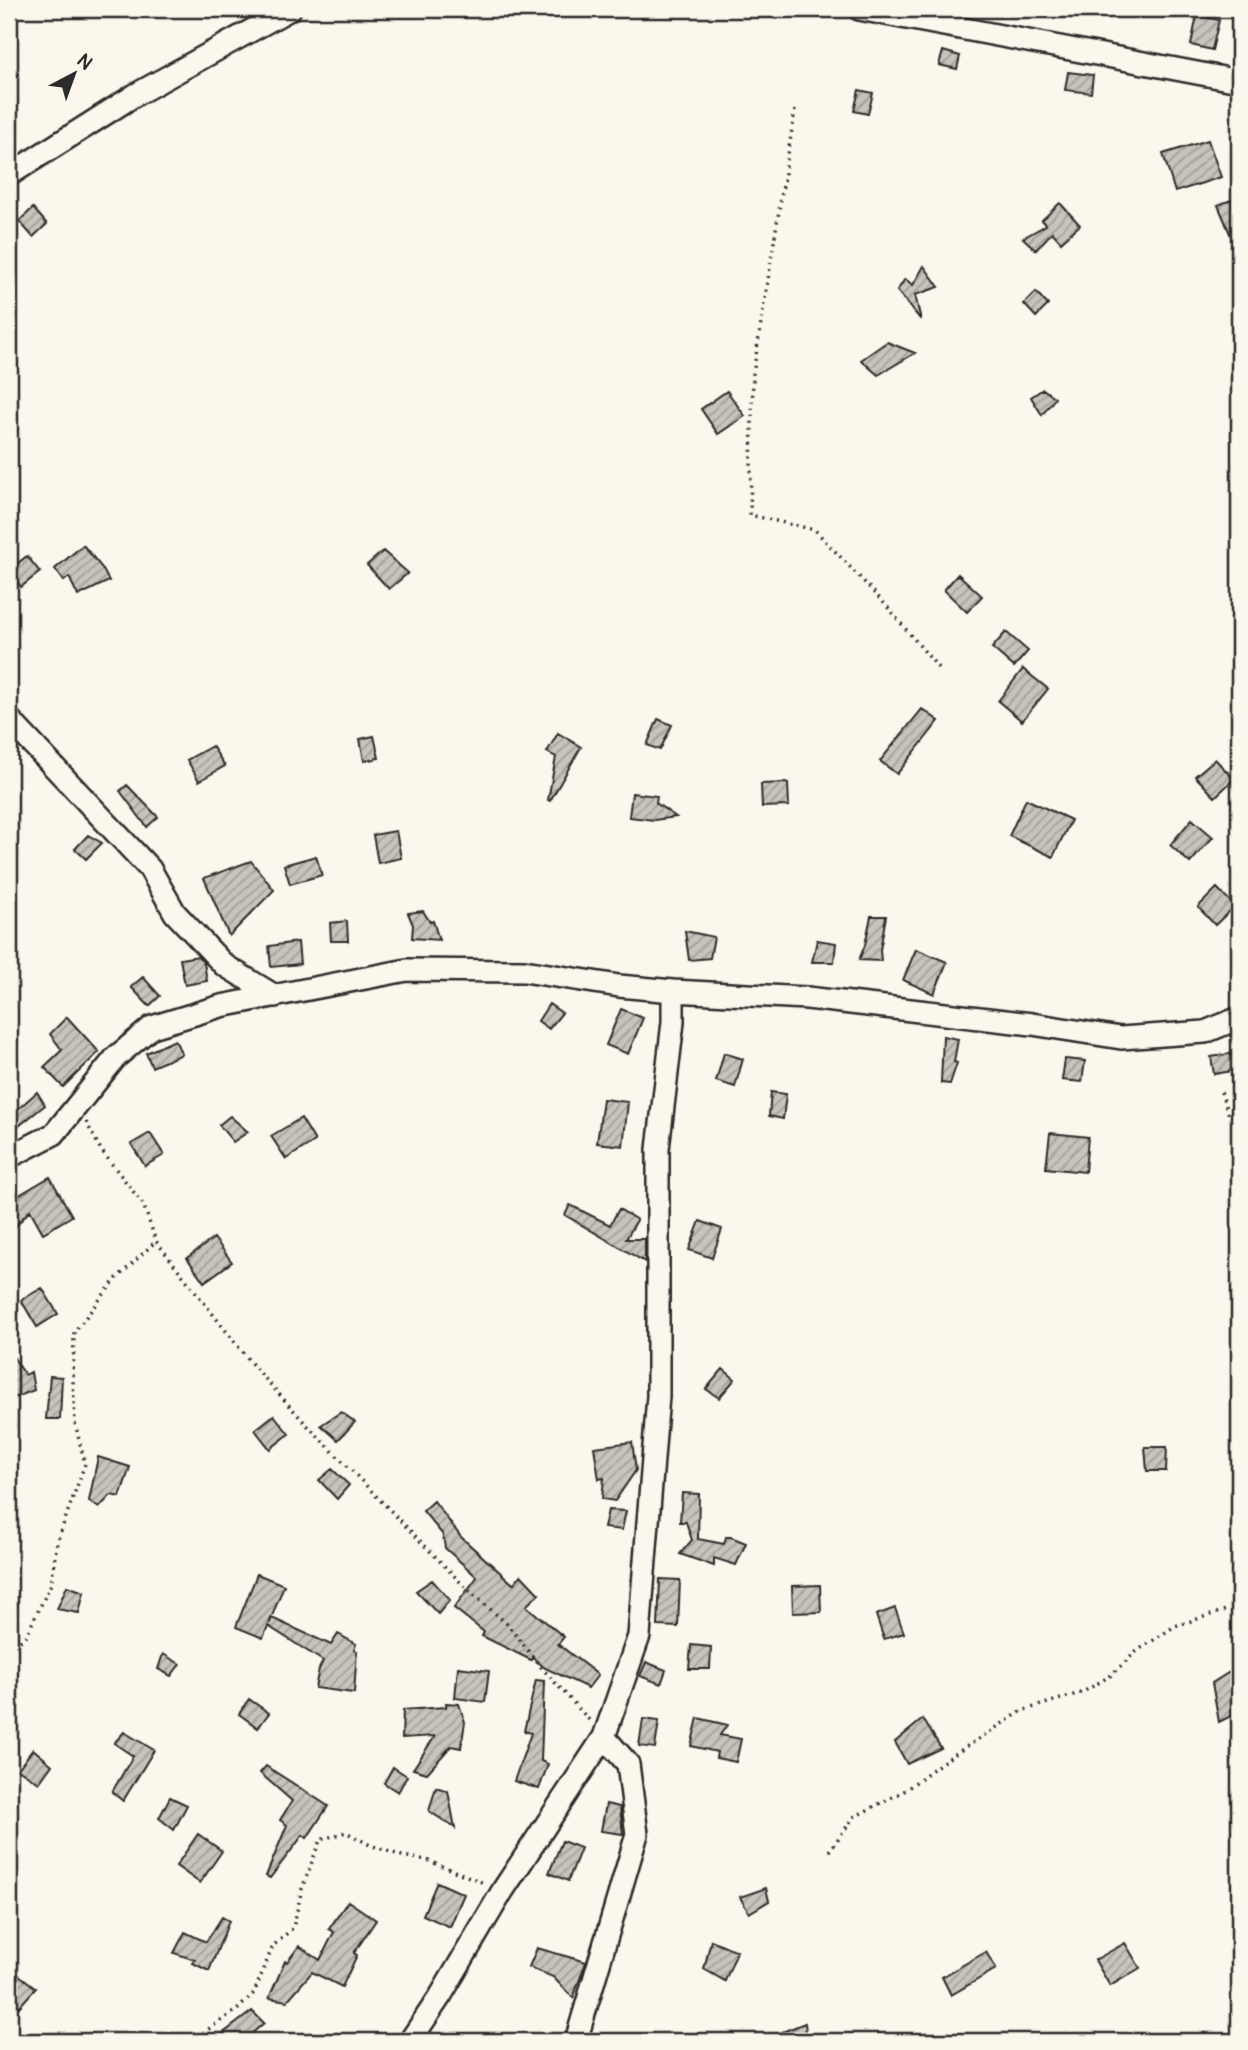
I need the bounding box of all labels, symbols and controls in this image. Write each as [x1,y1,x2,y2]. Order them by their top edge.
north arrow [38,38,108,108]
text: N [72,49,97,75]

